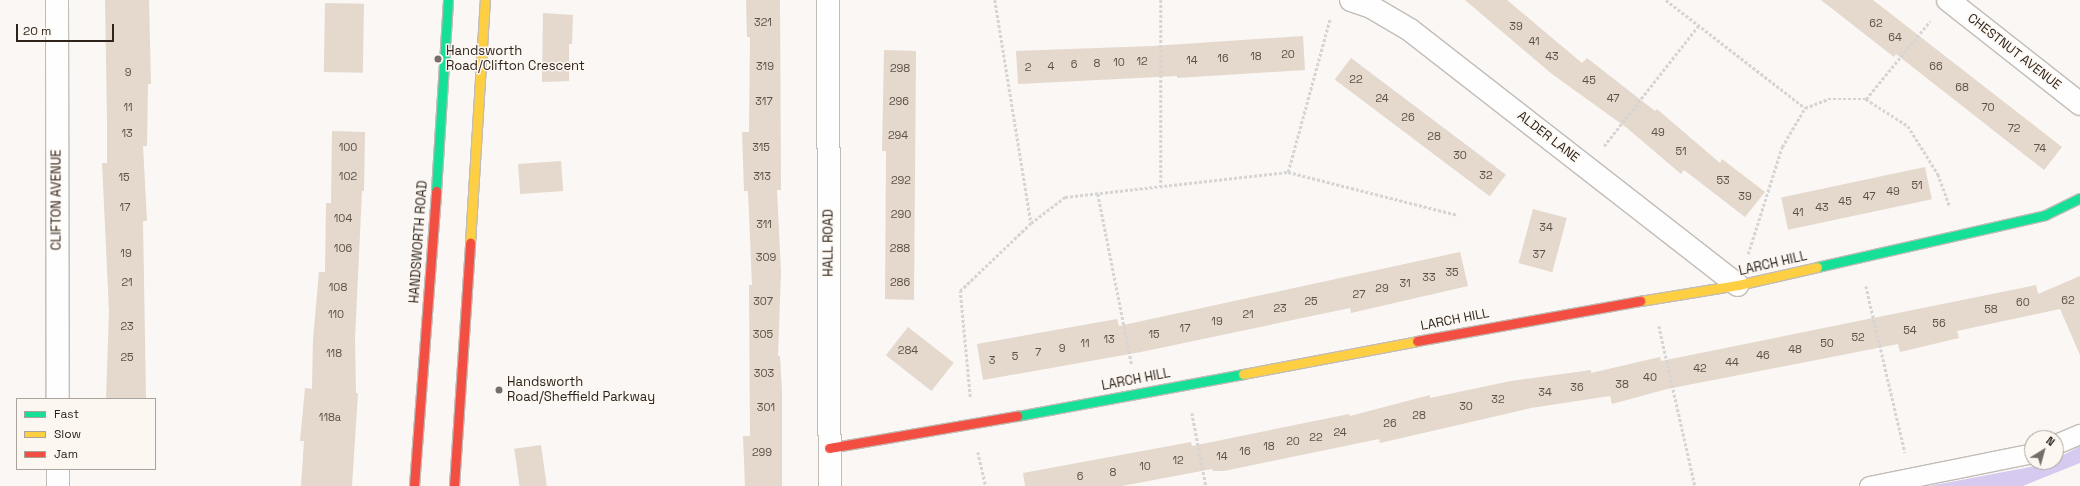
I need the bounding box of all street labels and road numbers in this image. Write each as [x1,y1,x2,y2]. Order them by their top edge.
street label: CHESTNUT AVENUE [1964,10,2064,94]
street label: ALDER LANE [1514,108,1582,166]
street label: CLIFTON AVENUE [49,149,65,251]
street label: HANDSWORTH ROAD [407,180,431,304]
street label: HALL ROAD [821,209,837,277]
street label: LARCH HILL [1737,249,1809,279]
street label: LARCH HILL [1419,306,1491,334]
street label: LARCH HILL [1100,366,1172,394]

